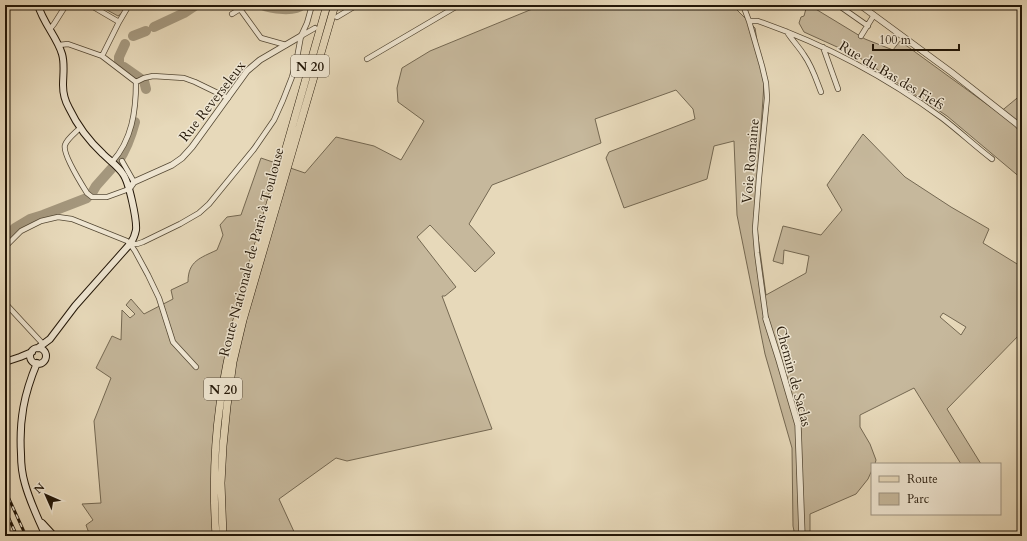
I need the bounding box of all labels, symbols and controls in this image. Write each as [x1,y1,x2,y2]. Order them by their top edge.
scale bar [873,26,959,52]
text: 100 m [879,32,912,48]
street label: Rue du Bas des Fiefs [835,36,948,115]
road number: N 20 [291,55,329,77]
street label: Rue Reverseleux [175,57,250,146]
street label: Voie Romaine [737,118,764,204]
street label: Route Nationale de Paris à Toulouse [214,146,289,359]
street label: Chemin de Saclas [771,324,816,429]
road number: N 20 [204,378,242,400]
legend [871,463,1001,515]
text: Route [907,471,938,487]
north arrow [26,475,66,515]
text: N [31,479,48,497]
text: Parc [907,491,930,507]

